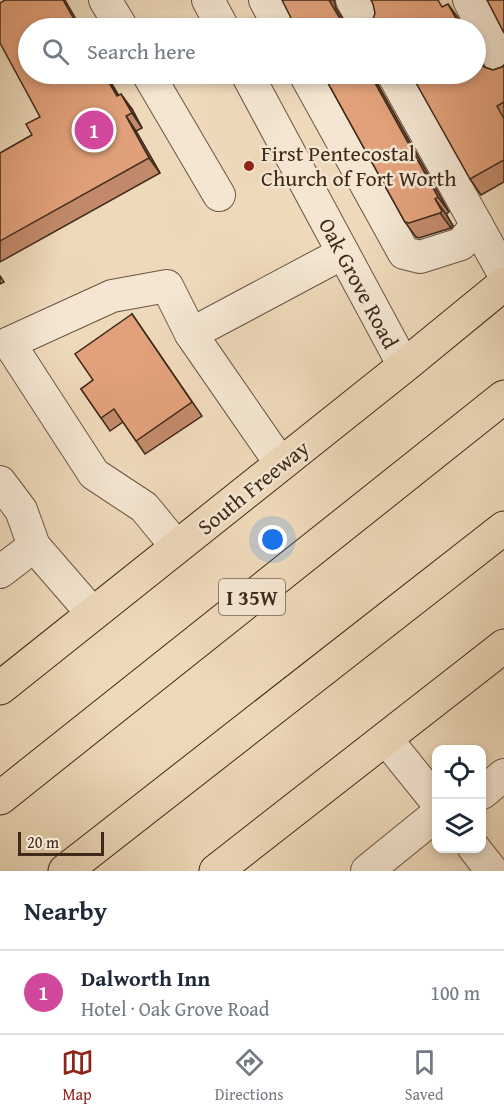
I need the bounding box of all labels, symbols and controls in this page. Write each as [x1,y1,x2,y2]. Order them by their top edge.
search box [18,18,486,84]
icon: search [39,35,72,68]
text: Search here [87,35,196,67]
pin: 1 [74,108,113,152]
place label: First Pentecostal Church of Fort Worth [261,137,457,194]
marker: First Pentecostal Church of Fort Worth [242,159,256,173]
street label: Oak Grove Road [311,212,407,354]
street label: South Freeway [190,432,316,542]
your location [258,525,287,554]
road number: I 35W [219,579,285,615]
map controls [432,745,486,853]
button: locate [432,745,486,799]
button: layers [432,799,486,853]
scale bar [18,829,104,856]
text: 20 m [27,830,59,854]
text: Nearby [24,891,107,930]
text: Dalworth Inn [81,962,210,994]
text: 1 [38,978,49,1007]
text: 100 m [430,978,480,1007]
text: Hotel · Oak Grove Road [81,994,269,1023]
tab: Map [61,1046,94,1106]
tab: Directions [215,1046,284,1106]
tab: Saved [405,1046,443,1106]

